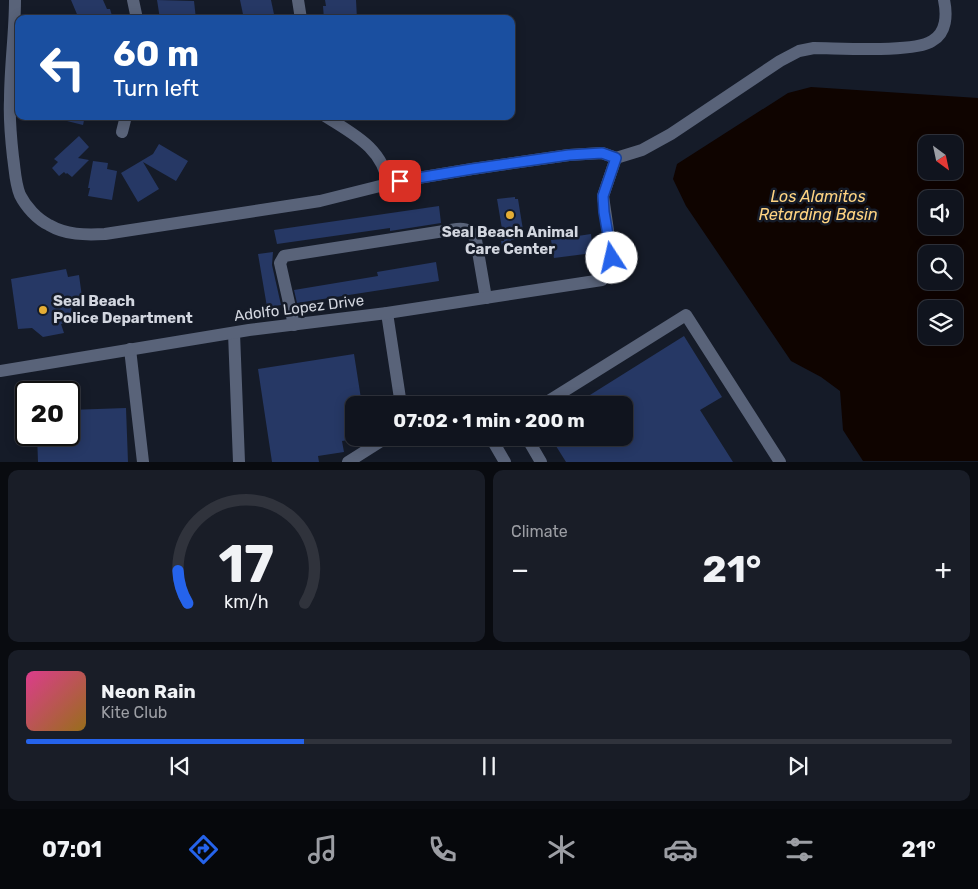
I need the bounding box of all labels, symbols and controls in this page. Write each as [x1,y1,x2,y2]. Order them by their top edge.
text: 60 m [113,33,199,75]
icon: left [30,35,95,100]
text: Turn left [113,75,199,102]
north arrow [918,135,962,180]
map controls [918,135,963,345]
pin [379,160,421,202]
icon: arrive [386,167,414,195]
water label: Los Alamitos Retarding Basin [758,187,878,224]
button: sound [918,190,963,235]
marker: Seal Beach Animal Care Center [504,209,516,221]
place label: Seal Beach Animal Care Center [442,223,578,258]
position arrow [585,231,637,283]
button: search [918,245,963,290]
street label: Adolfo Lopez Drive [233,291,365,325]
place label: Seal Beach Police Department [53,292,193,327]
button: layers [918,300,963,345]
marker: Seal Beach Police Department [37,304,49,316]
speed limit sign: 20 [15,381,80,446]
text: 07:02 · 1 min · 200 m [393,409,585,432]
text: Climate [511,522,568,541]
text: 17 [219,533,274,595]
text: 21° [702,546,761,592]
text: − [511,553,529,586]
text: + [935,553,952,586]
text: km/h [224,591,269,612]
text: Neon Rain [101,680,196,703]
text: Kite Club [101,703,167,722]
icon: previous [166,752,194,780]
icon: pause [475,752,503,780]
icon: next [784,752,812,780]
icon: directions [186,832,221,867]
icon: music [305,832,340,867]
icon: phone [425,832,460,867]
icon: climate [544,832,579,867]
icon: car [663,832,698,867]
icon: filters [782,832,817,867]
text: 07:01 [42,836,102,863]
text: 21° [902,836,936,863]

